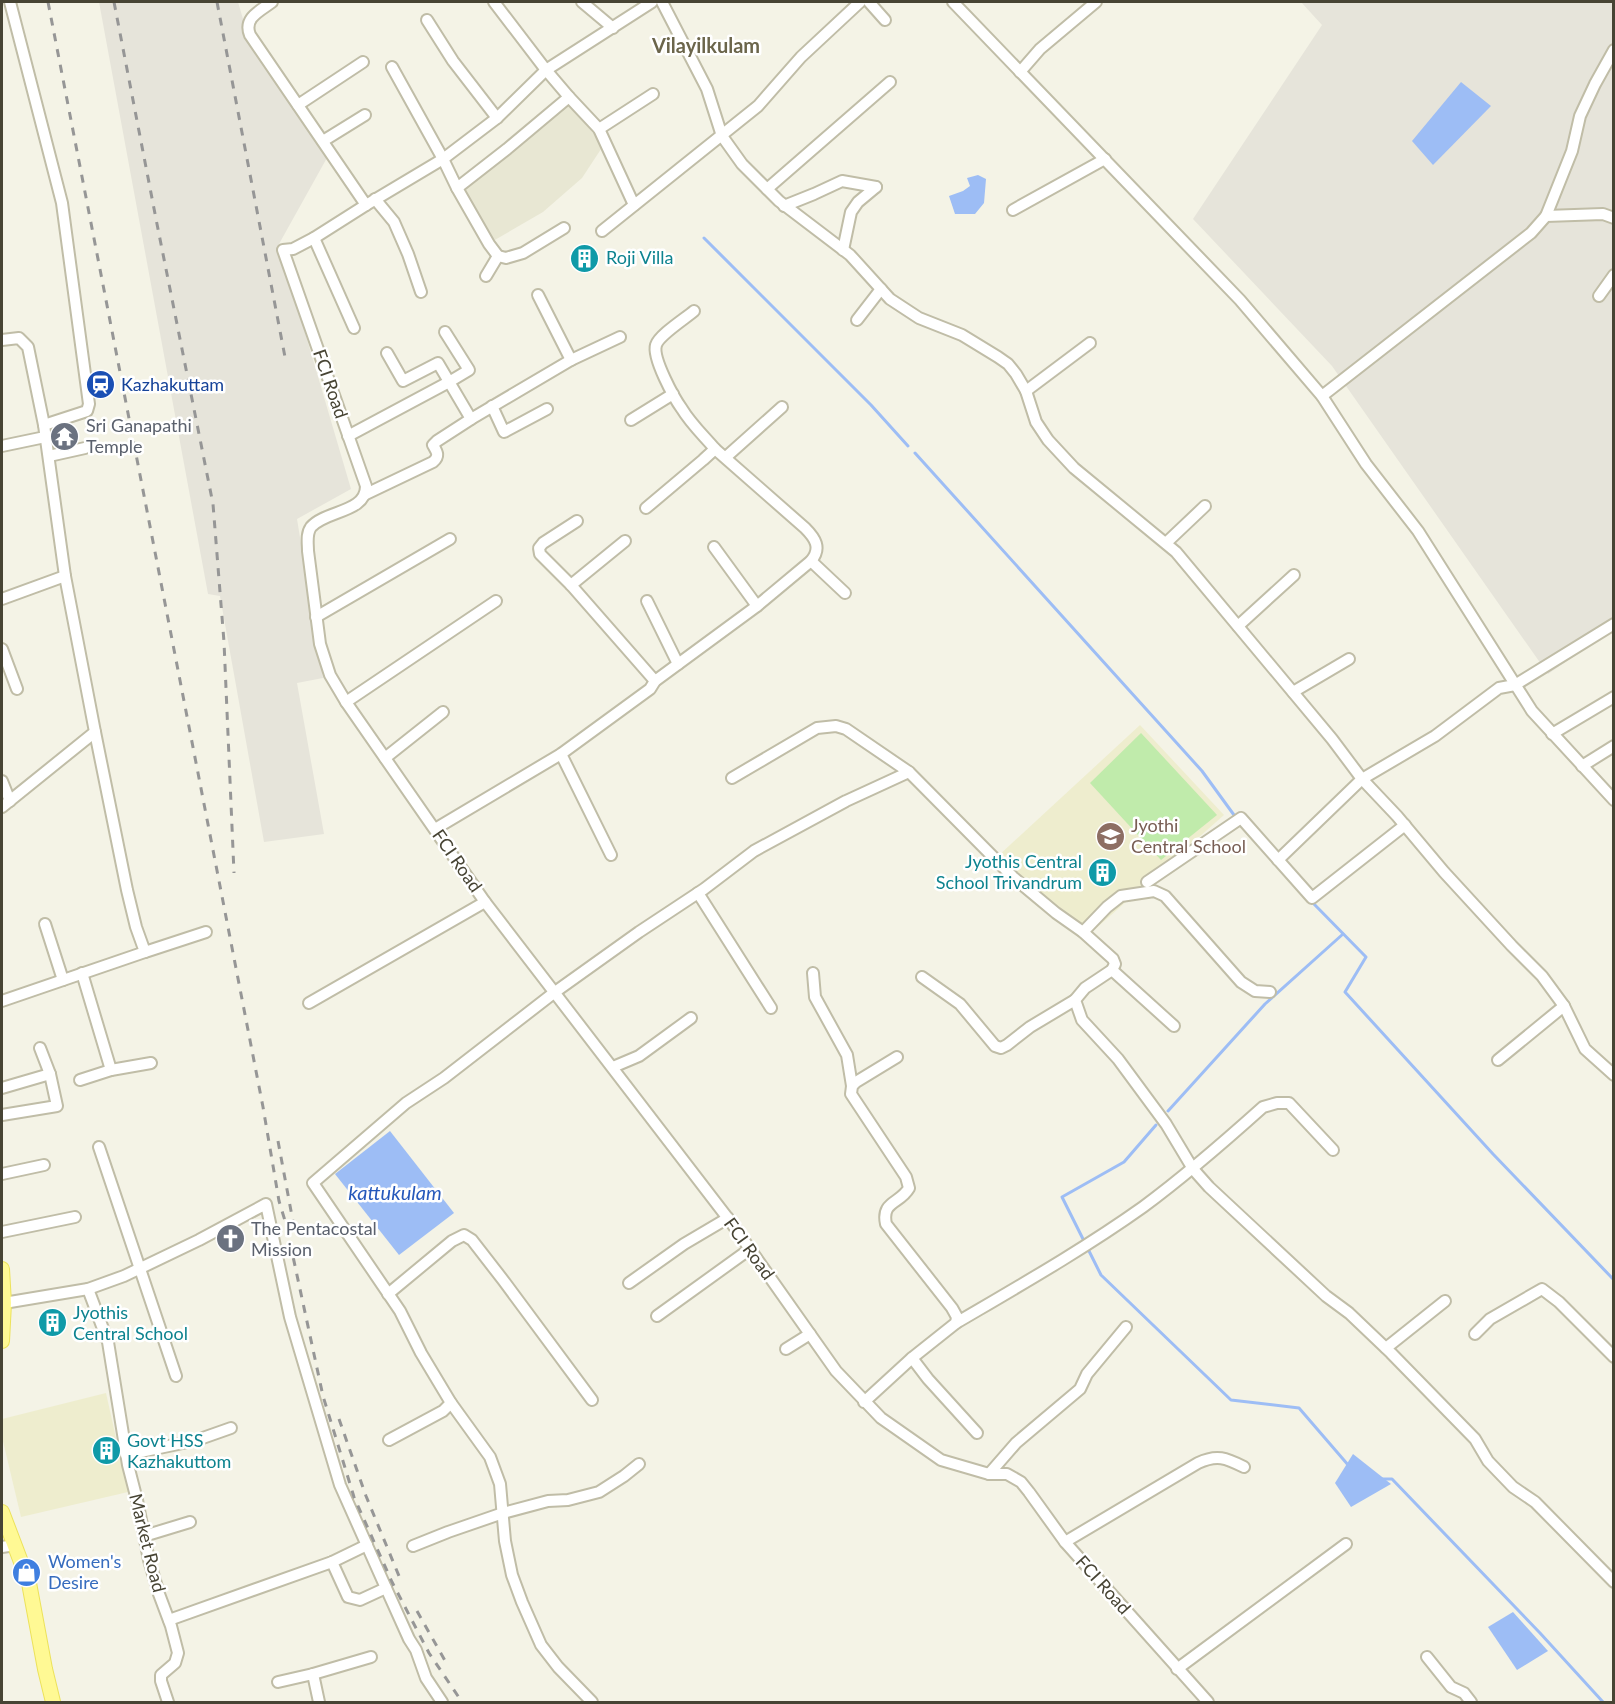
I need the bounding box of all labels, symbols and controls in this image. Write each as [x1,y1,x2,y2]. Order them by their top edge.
district label: Vilayilkulam [651,33,760,57]
building icon: Roji Villa [569,242,601,274]
place label: Roji Villa [606,246,673,268]
street label: FCI Road [309,346,353,421]
station icon: Kazhakuttam [84,369,116,401]
place label: Kazhakuttam [121,373,224,395]
place label: Sri Ganapathi Temple [86,414,192,457]
temple icon: Sri Ganapathi Temple [49,420,81,452]
place label: Jyothi Central School [1131,814,1246,857]
school or university icon: Jyothi Central School [1094,820,1126,852]
street label: FCI Road [428,825,487,896]
place label: Jyothis Central School Trivandrum [936,850,1082,893]
building icon: Jyothis Central School Trivandrum [1087,856,1119,888]
water label: kattukulam [348,1180,442,1204]
street label: FCI Road [720,1213,780,1284]
place label: The Pentacostal Mission [251,1217,377,1260]
church icon: The Pentacostal Mission [214,1223,246,1255]
place label: Jyothis Central School [73,1301,188,1344]
building icon: Jyothis Central School [36,1307,68,1339]
place label: Govt HSS Kazhakuttom [127,1429,231,1472]
building icon: Govt HSS Kazhakuttom [90,1435,122,1467]
street label: Market Road [125,1491,171,1594]
place label: Women's Desire [48,1550,122,1593]
street label: FCI Road [1072,1550,1136,1618]
shop icon: Women's Desire [11,1556,43,1588]

